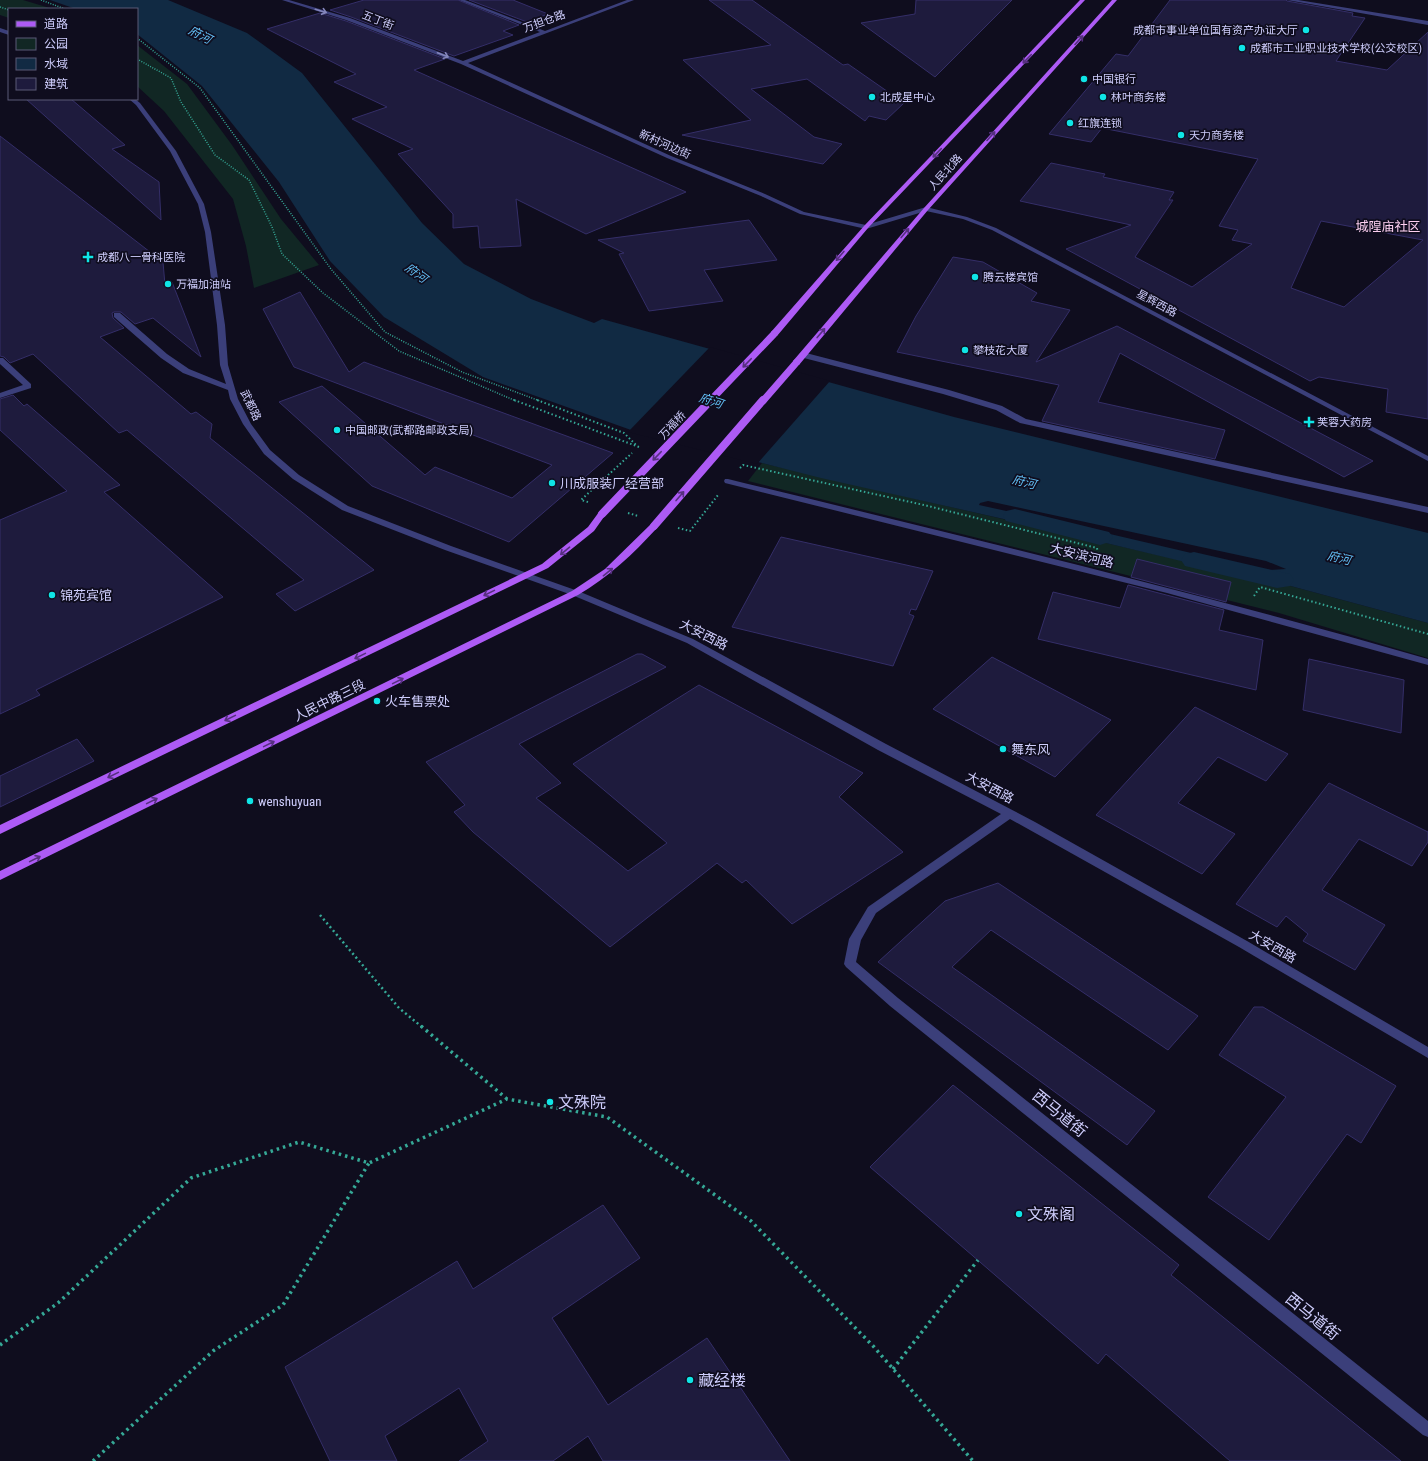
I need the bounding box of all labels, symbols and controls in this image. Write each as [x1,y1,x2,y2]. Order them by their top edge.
legend [8,8,138,100]
one-way arrow [315,8,328,15]
street label: 五丁街 [360,8,396,32]
street label: 万担仓路 [521,8,567,35]
text: 道路 [44,17,68,31]
water label: 府河 [186,23,216,48]
place label: 成都市事业单位国有资产办证大厅 [1133,24,1298,37]
marker: 成都市事业单位国有资产办证大厅 [1301,25,1311,35]
one-way arrow [1074,35,1083,45]
text: 公园 [44,37,68,51]
place label: 成都市工业职业技术学校(公交校区) [1250,42,1422,55]
marker: 成都市工业职业技术学校(公交校区) [1237,43,1247,53]
one-way arrow [437,52,449,60]
one-way arrow [1022,54,1032,64]
text: 水域 [44,57,68,71]
place label: 中国银行 [1092,73,1136,86]
marker: 中国银行 [1079,74,1089,84]
text: 建筑 [44,77,68,91]
place label: 北成星中心 [880,91,935,104]
place label: 林叶商务楼 [1111,91,1166,104]
marker: 北成星中心 [867,92,877,102]
marker: 林叶商务楼 [1098,92,1108,102]
place label: 红旗连锁 [1078,117,1122,130]
marker: 红旗连锁 [1065,118,1075,128]
street label: 新村河边街 [637,127,693,162]
place label: 天力商务楼 [1189,129,1244,142]
marker: 天力商务楼 [1176,130,1186,140]
one-way arrow [987,131,996,141]
one-way arrow [932,148,942,158]
street label: 人民北路 [926,152,965,193]
district label: 城隍庙社区 [1355,219,1421,234]
one-way arrow [901,228,910,239]
marker: 成都八一骨科医院 [82,251,94,263]
place label: 成都八一骨科医院 [97,251,185,264]
one-way arrow [836,251,845,262]
water label: 府河 [402,260,431,287]
place label: 腾云楼宾馆 [983,271,1038,284]
marker: 腾云楼宾馆 [970,272,980,282]
place label: 万福加油站 [176,278,231,291]
marker: 万福加油站 [163,279,173,289]
street label: 星辉西路 [1134,287,1179,320]
one-way arrow [817,327,826,338]
place label: 攀枝花大厦 [973,344,1028,357]
marker: 攀枝花大厦 [960,345,970,355]
one-way arrow [742,358,752,368]
street label: 武都路 [237,388,264,423]
water label: 府河 [697,391,726,412]
street label: 万福桥 [656,409,688,442]
place label: 芙蓉大药房 [1317,416,1372,429]
marker: 芙蓉大药房 [1304,417,1314,427]
place label: 中国邮政(武都路邮政支局) [345,424,473,437]
marker: 中国邮政(武都路邮政支局) [332,425,342,435]
one-way arrow [653,451,662,461]
water label: 府河 [1011,472,1039,492]
place label: 川成服装厂经营部 [560,476,664,491]
marker: 川成服装厂经营部 [547,478,557,488]
one-way arrow [675,491,684,502]
street label: 大安滨河路 [1049,540,1115,571]
one-way arrow [559,546,570,555]
water label: 府河 [1326,548,1354,568]
one-way arrow [602,568,613,577]
place label: 锦苑宾馆 [60,588,112,603]
marker: 锦苑宾馆 [47,590,57,600]
one-way arrow [484,590,496,597]
street label: 大安西路 [677,616,730,653]
one-way arrow [354,653,366,660]
street label: 人民中路三段 [291,677,368,724]
one-way arrow [392,677,404,684]
place label: 火车售票处 [385,694,450,709]
marker: 火车售票处 [372,696,382,706]
one-way arrow [224,715,236,723]
one-way arrow [262,740,274,747]
place label: 舞东风 [1011,742,1050,757]
marker: 舞东风 [998,744,1008,754]
street label: 大安西路 [963,769,1016,806]
one-way arrow [107,772,119,779]
place label: wenshuyuan [258,794,322,809]
marker: wenshuyuan [245,796,255,806]
one-way arrow [146,797,158,805]
one-way arrow [29,854,41,862]
street label: 大安西路 [1246,927,1299,966]
street label: 西马道街 [1029,1086,1091,1141]
place label: 文殊院 [558,1093,606,1112]
marker: 文殊院 [545,1097,555,1107]
place label: 文殊阁 [1027,1205,1075,1224]
marker: 文殊阁 [1014,1209,1024,1219]
street label: 西马道街 [1282,1289,1344,1344]
place label: 藏经楼 [698,1371,746,1390]
marker: 藏经楼 [685,1375,695,1385]

